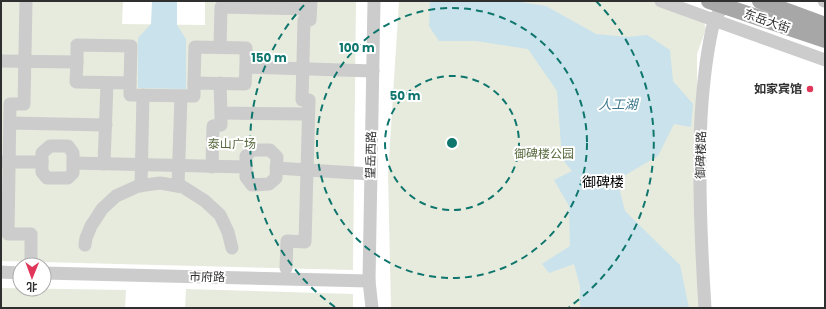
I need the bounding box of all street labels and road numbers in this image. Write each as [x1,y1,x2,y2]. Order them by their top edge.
street label: 东岳大街 [742,5,793,36]
street label: 望岳西路 [362,131,379,179]
street label: 御碑楼路 [692,131,709,179]
street label: 市府路 [189,268,225,285]

